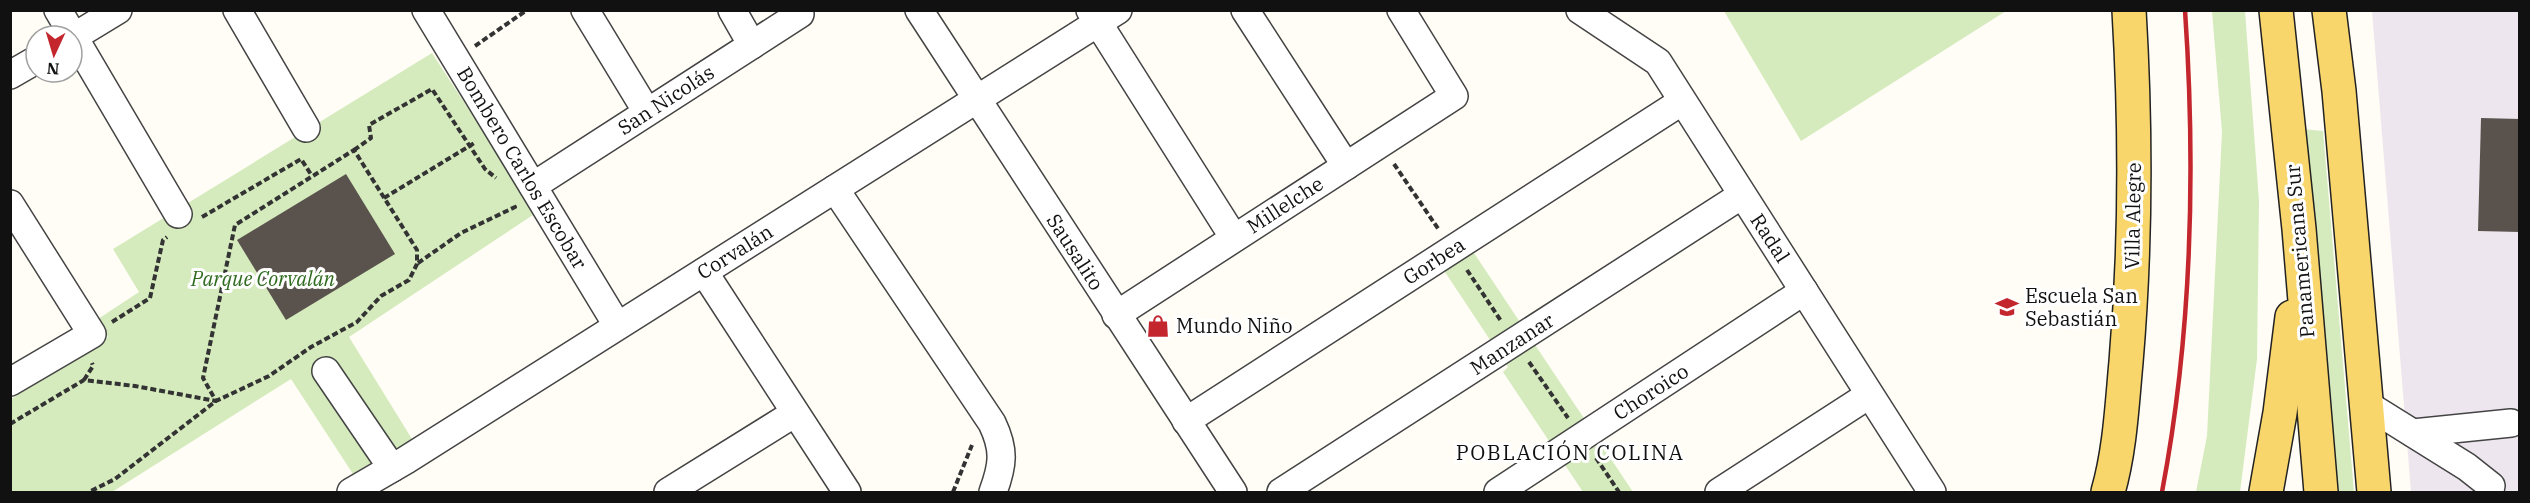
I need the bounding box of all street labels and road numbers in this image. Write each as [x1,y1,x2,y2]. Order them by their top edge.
street label: San Nicolás [612,58,719,141]
street label: Bombero Carlos Escobar [451,62,594,274]
street label: Villa Alegre [2118,162,2147,270]
street label: Panamericana Sur [2278,163,2321,339]
street label: Millelche [1241,170,1328,239]
street label: Sausalito [1041,208,1110,295]
street label: Radal [1745,208,1796,267]
street label: Corvalán [692,218,778,285]
street label: Gorbea [1398,231,1470,291]
street label: Manzanar [1465,306,1559,381]
street label: Choroico [1608,357,1694,426]

